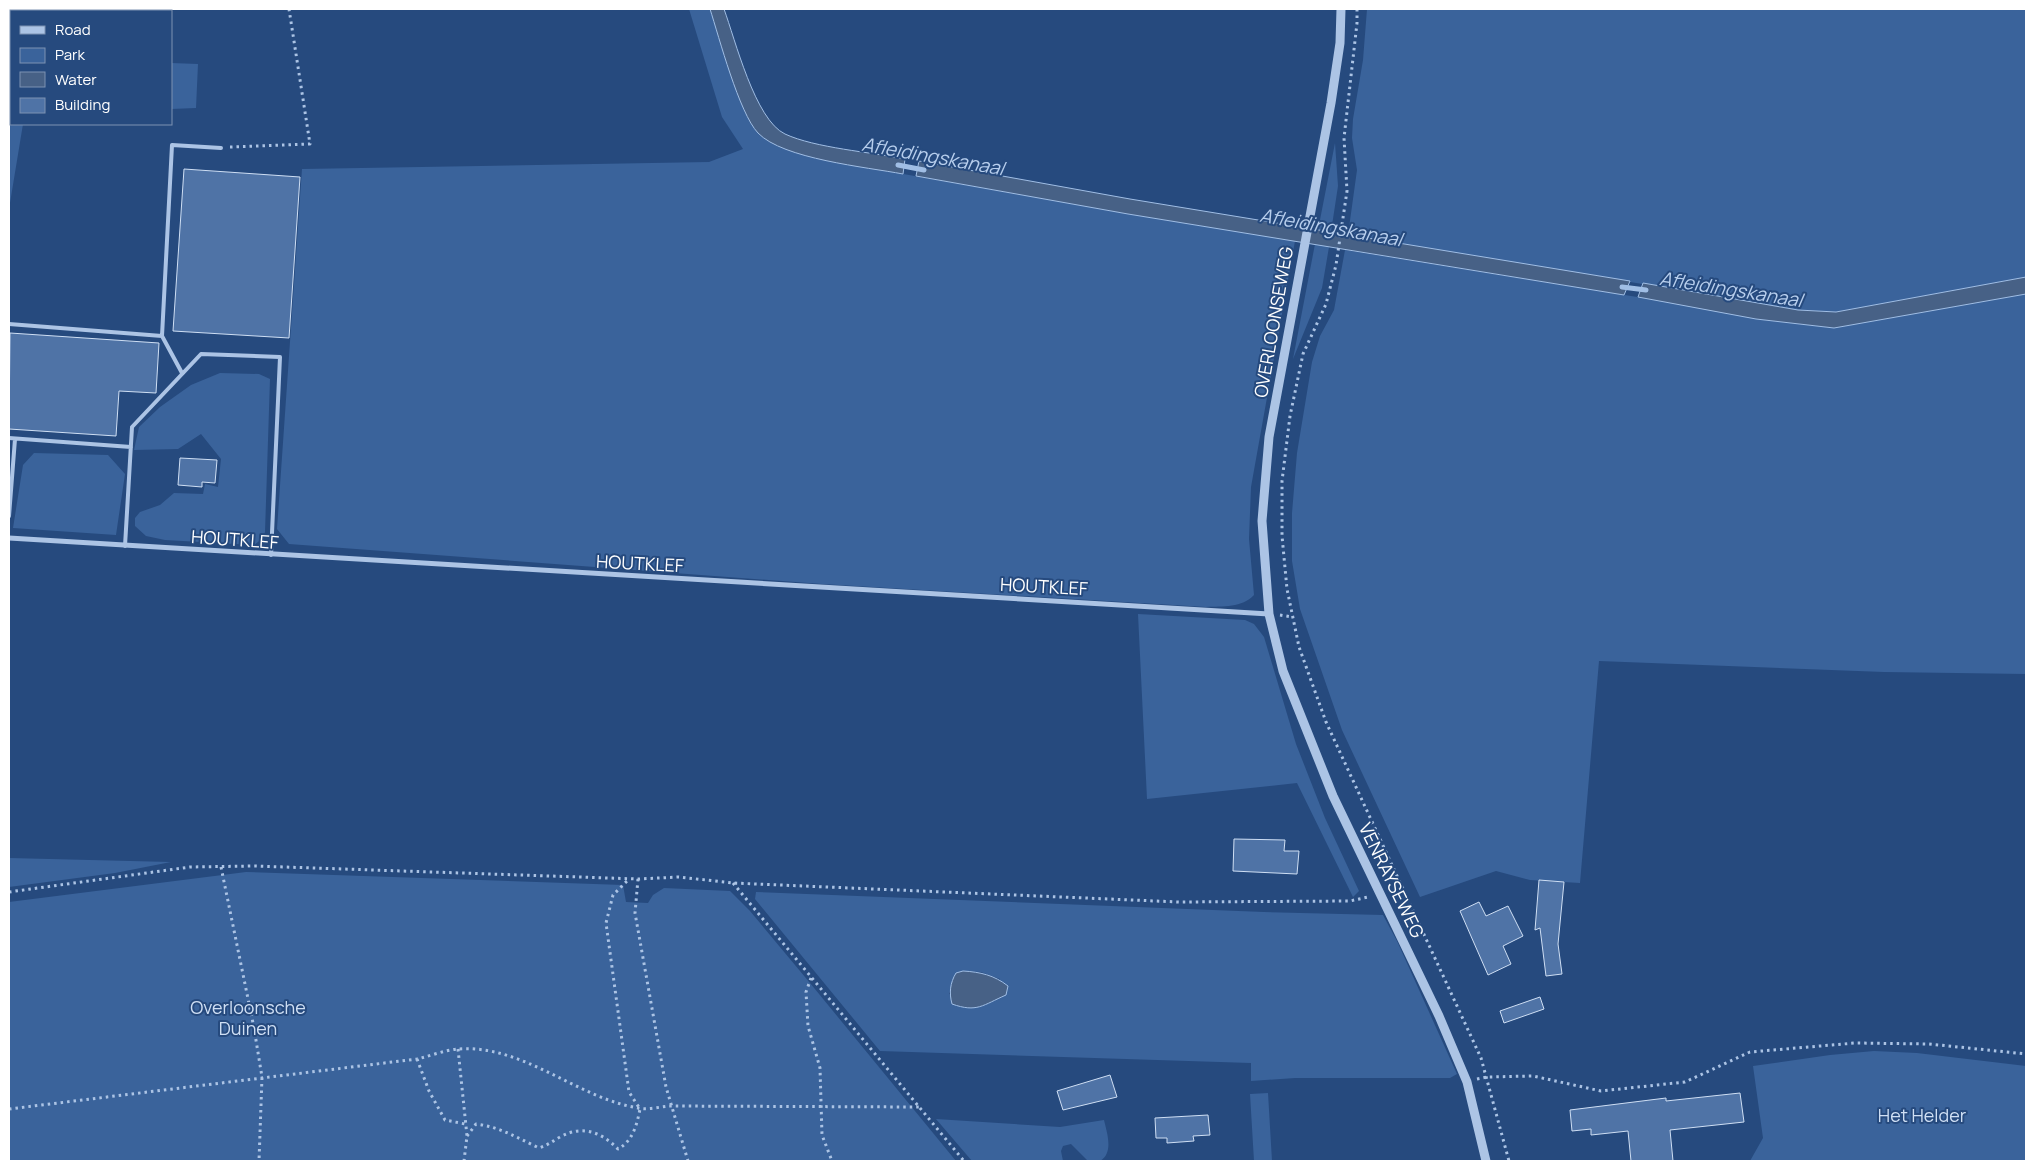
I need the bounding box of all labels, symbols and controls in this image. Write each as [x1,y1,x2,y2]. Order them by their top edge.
legend [10,10,172,125]
text: Road [55,19,91,40]
text: Park [55,44,85,65]
text: Water [55,69,97,90]
text: Building [55,94,110,115]
water label: Afleidingskanaal [860,131,1009,182]
water label: Afleidingskanaal [1258,202,1407,253]
street label: OVERLOONSEWEG [1248,244,1298,399]
water label: Afleidingskanaal [1658,265,1807,314]
street label: HOUTKLEF [190,524,280,554]
street label: HOUTKLEF [595,549,685,577]
street label: HOUTKLEF [999,572,1089,600]
street label: VENRAYSEWEG [1354,818,1430,942]
park label: Overloonsche Duinen [190,995,306,1040]
park label: Het Helder [1878,1103,1967,1127]

